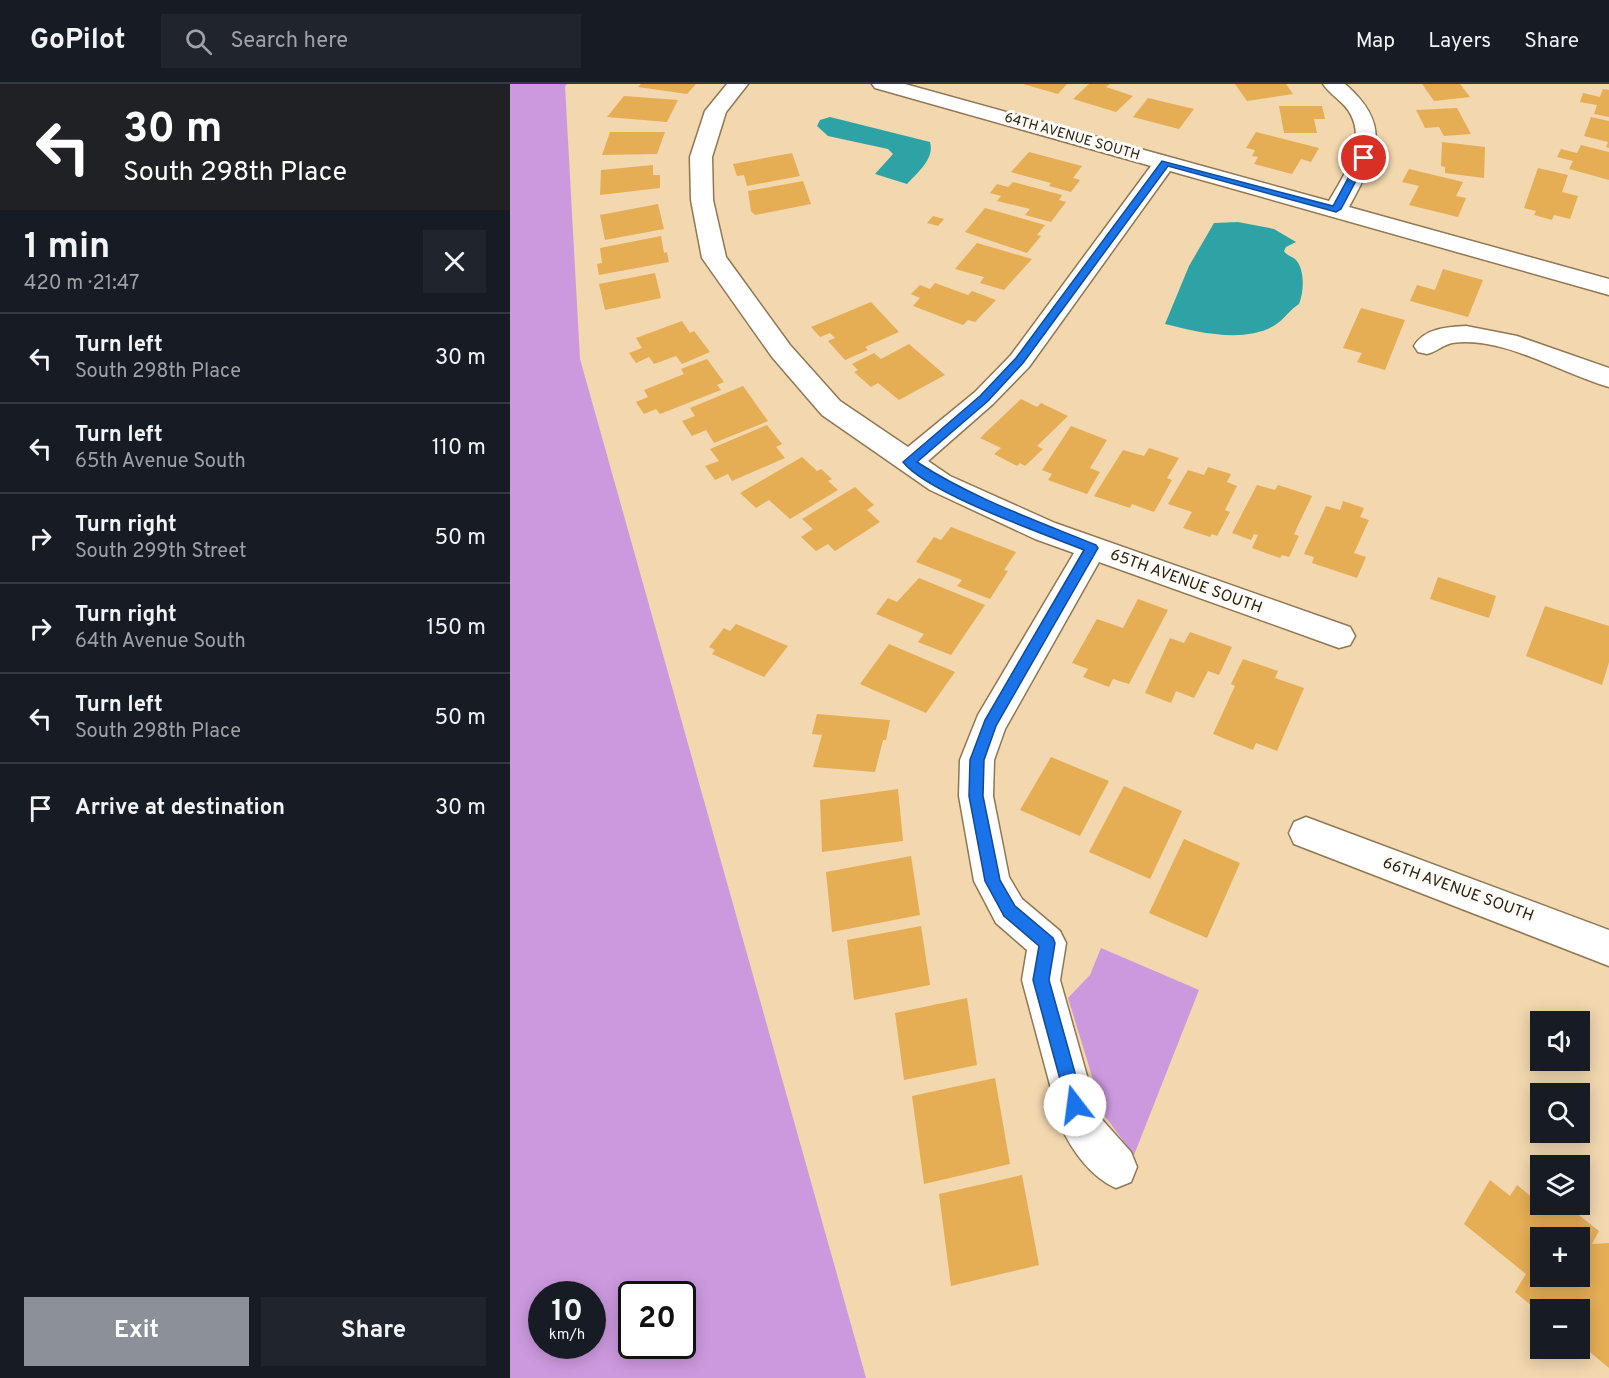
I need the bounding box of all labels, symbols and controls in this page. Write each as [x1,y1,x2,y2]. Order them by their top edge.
search box [161,14,581,68]
text: GoPilot [30,23,125,59]
icon: search [182,25,215,58]
text: Search here [230,28,348,55]
text: Map [1356,28,1395,55]
text: Layers [1428,28,1491,55]
text: Share [1524,28,1579,55]
text: 30 m [123,104,222,157]
icon: left [24,108,102,186]
street label: 64TH AVENUE SOUTH [1002,110,1142,164]
pin [1338,132,1389,183]
icon: arrive [1347,141,1380,174]
text: South 298th Place [123,156,347,190]
text: 1 min [24,225,110,271]
button: close [423,230,486,293]
text: 420 m · 21:47 [24,271,139,297]
text: Turn left [75,332,163,359]
icon: left [24,342,57,375]
text: 30 m [435,345,486,372]
text: South 298th Place [75,359,241,385]
text: Turn left [75,422,163,449]
icon: left [24,432,57,465]
text: 110 m [432,435,486,462]
text: 65th Avenue South [75,449,246,475]
text: Turn right [75,512,177,539]
icon: right [24,522,57,555]
text: 50 m [434,525,486,552]
text: South 299th Street [75,539,246,565]
street label: 65TH AVENUE SOUTH [1107,545,1265,619]
text: Turn right [75,602,177,629]
icon: right [24,612,57,645]
text: 150 m [426,615,486,642]
text: 64th Avenue South [75,629,246,655]
text: Turn left [75,692,163,719]
icon: left [24,702,57,735]
text: 50 m [434,705,486,732]
text: South 298th Place [75,719,241,745]
icon: arrive [24,792,57,825]
text: Arrive at destination [75,795,285,822]
text: 30 m [435,795,486,822]
street label: 66TH AVENUE SOUTH [1380,853,1536,927]
map controls [1530,1011,1590,1359]
button: sound [1530,1011,1590,1071]
position arrow [1043,1073,1107,1137]
button: search [1530,1083,1590,1143]
button: layers [1530,1155,1590,1215]
button: + [1530,1227,1590,1287]
speed limit sign: 20 [618,1281,696,1359]
text: 10 [551,1294,583,1331]
button: Exit [24,1297,249,1366]
button: Share [261,1297,486,1366]
button: − [1530,1299,1590,1359]
text: km/h [549,1326,585,1345]

